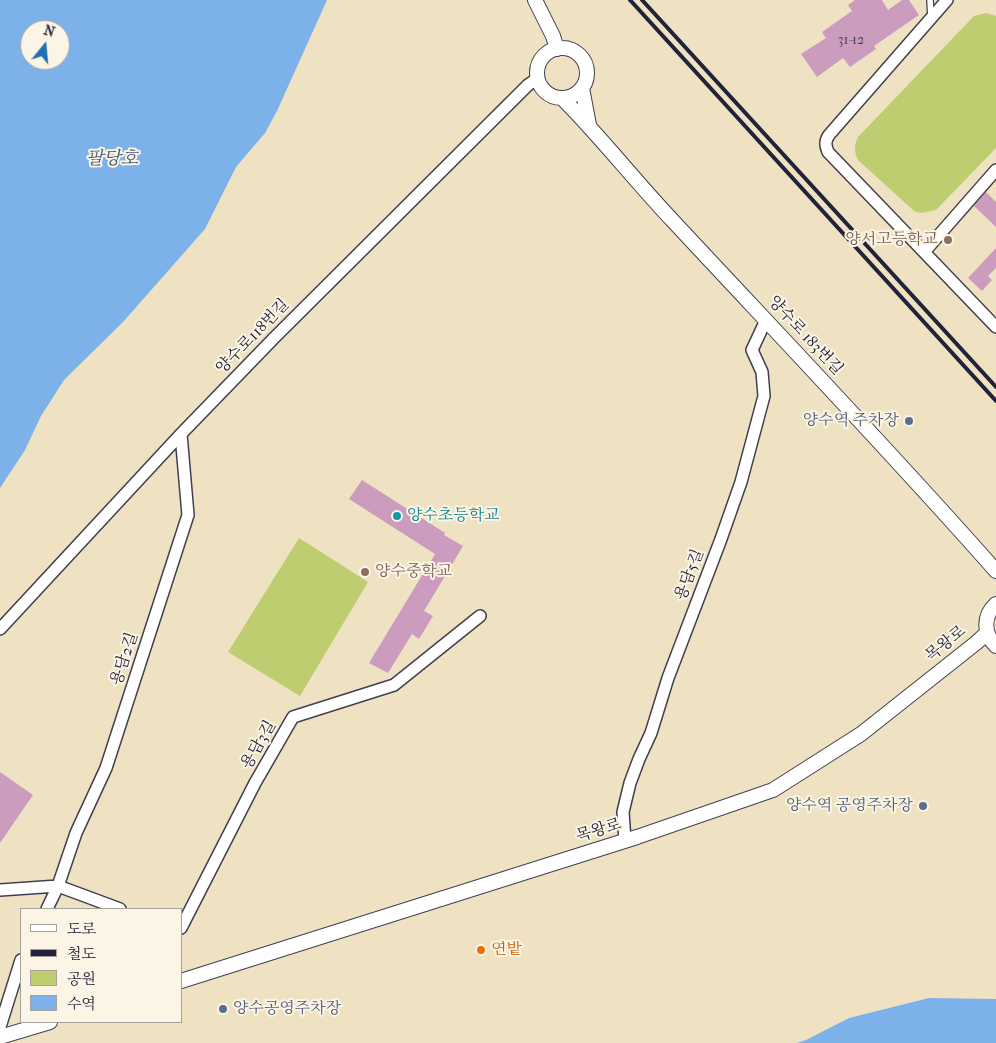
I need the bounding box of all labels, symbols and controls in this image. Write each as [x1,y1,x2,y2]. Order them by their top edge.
north arrow [20,20,70,70]
text: N [42,21,57,41]
house number: 31-12 [838,33,864,49]
water label: 팔당호 [86,149,138,171]
place label: 양서고등학교 [845,230,938,250]
marker: 양서고등학교 [942,234,954,246]
street label: 양수로 183번길 [764,293,846,379]
street label: 양수로118번길 [212,296,294,378]
place label: 양수역 주차장 [803,411,899,431]
marker: 양수역 주차장 [903,415,915,427]
place label: 양수초등학교 [407,506,500,526]
marker: 양수초등학교 [391,510,403,522]
street label: 용담5길 [671,547,709,603]
place label: 양수중학교 [375,562,452,582]
marker: 양수중학교 [359,566,371,578]
street label: 목왕로 [922,622,970,666]
street label: 용담2길 [107,630,143,688]
street label: 용담3길 [237,717,281,773]
place label: 양수역 공영주차장 [786,796,913,816]
marker: 양수역 공영주차장 [917,800,929,812]
street label: 목왕로 [574,815,624,847]
legend [20,908,182,1023]
text: 도로 [67,920,96,938]
place label: 연밭 [491,940,522,960]
marker: 연밭 [475,944,487,956]
text: 철도 [67,945,96,963]
text: 공원 [67,970,96,988]
text: 수역 [67,995,96,1013]
place label: 양수공영주차장 [233,999,341,1019]
marker: 양수공영주차장 [217,1003,229,1015]

